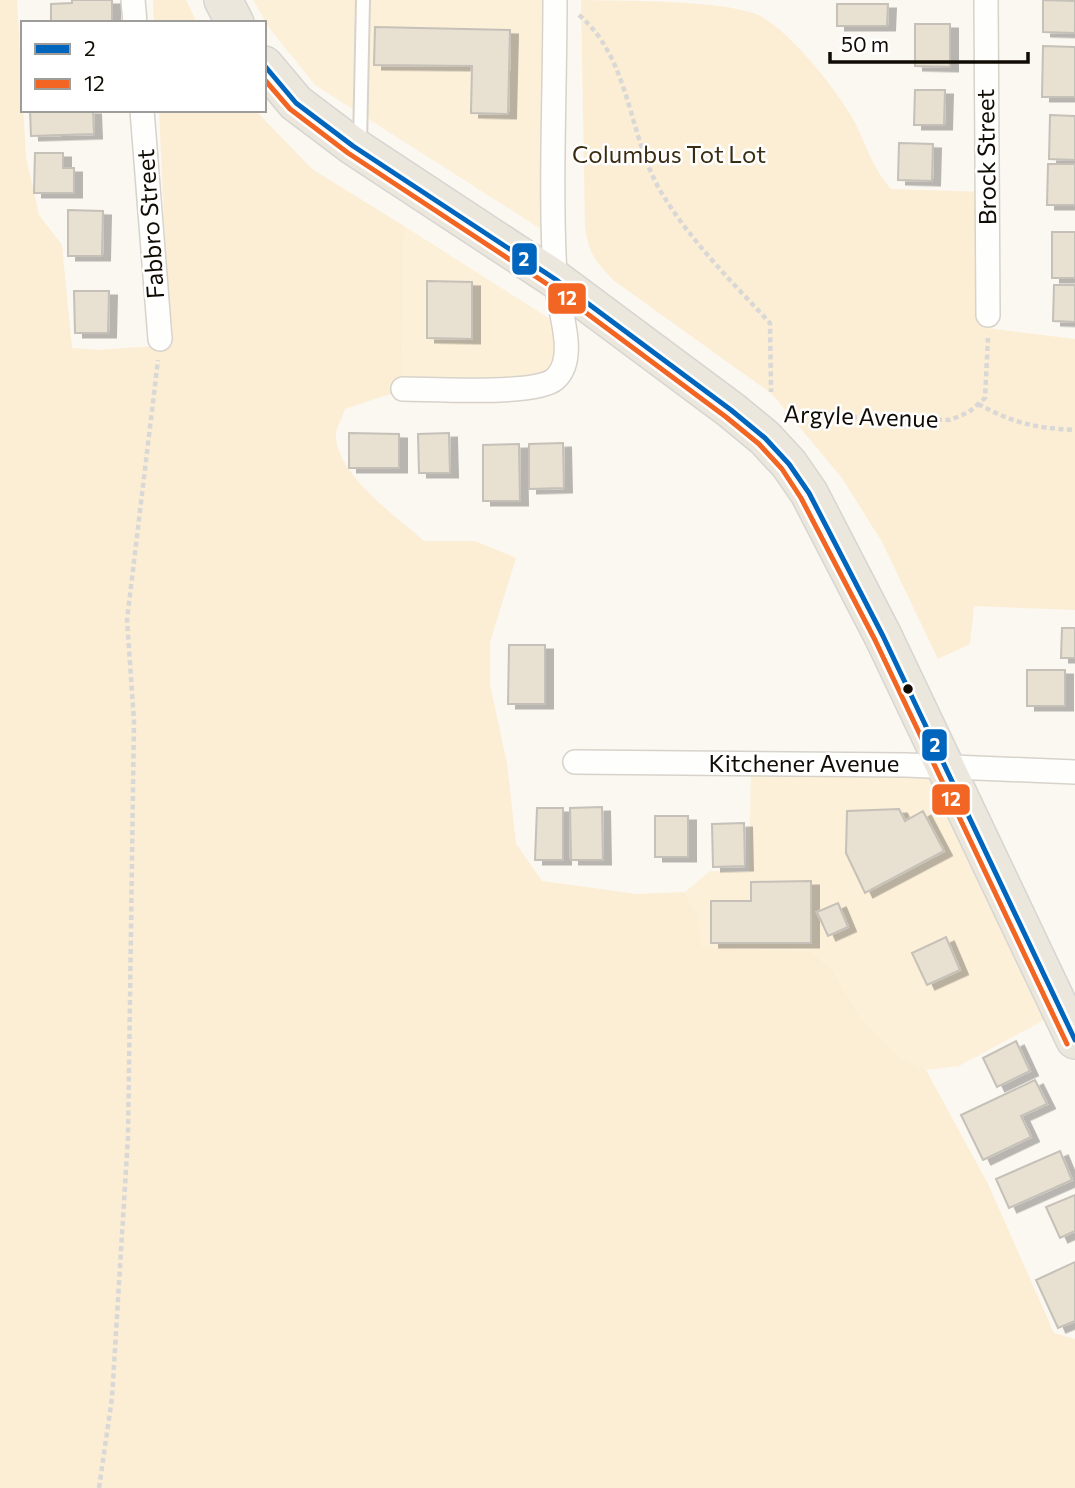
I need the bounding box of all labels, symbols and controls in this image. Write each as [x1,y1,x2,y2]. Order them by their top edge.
legend [21,21,266,112]
scale bar [830,21,1028,65]
text: 50 m [841,31,889,56]
text: 2 [84,35,96,60]
text: 12 [84,70,105,95]
street label: Brock Street [970,88,1001,225]
park label: Columbus Tot Lot [572,139,766,168]
street label: Fabbro Street [130,148,169,300]
line badge: 2 [511,242,538,276]
text: 2 [519,247,529,270]
line badge: 12 [547,282,587,315]
text: 12 [557,286,577,309]
street label: Argyle Avenue [783,398,939,433]
unlabelled marker [901,682,915,696]
line badge: 2 [921,728,948,762]
text: 2 [930,733,940,756]
street label: Kitchener Avenue [709,748,899,777]
line badge: 12 [931,783,971,816]
text: 12 [941,787,961,810]

